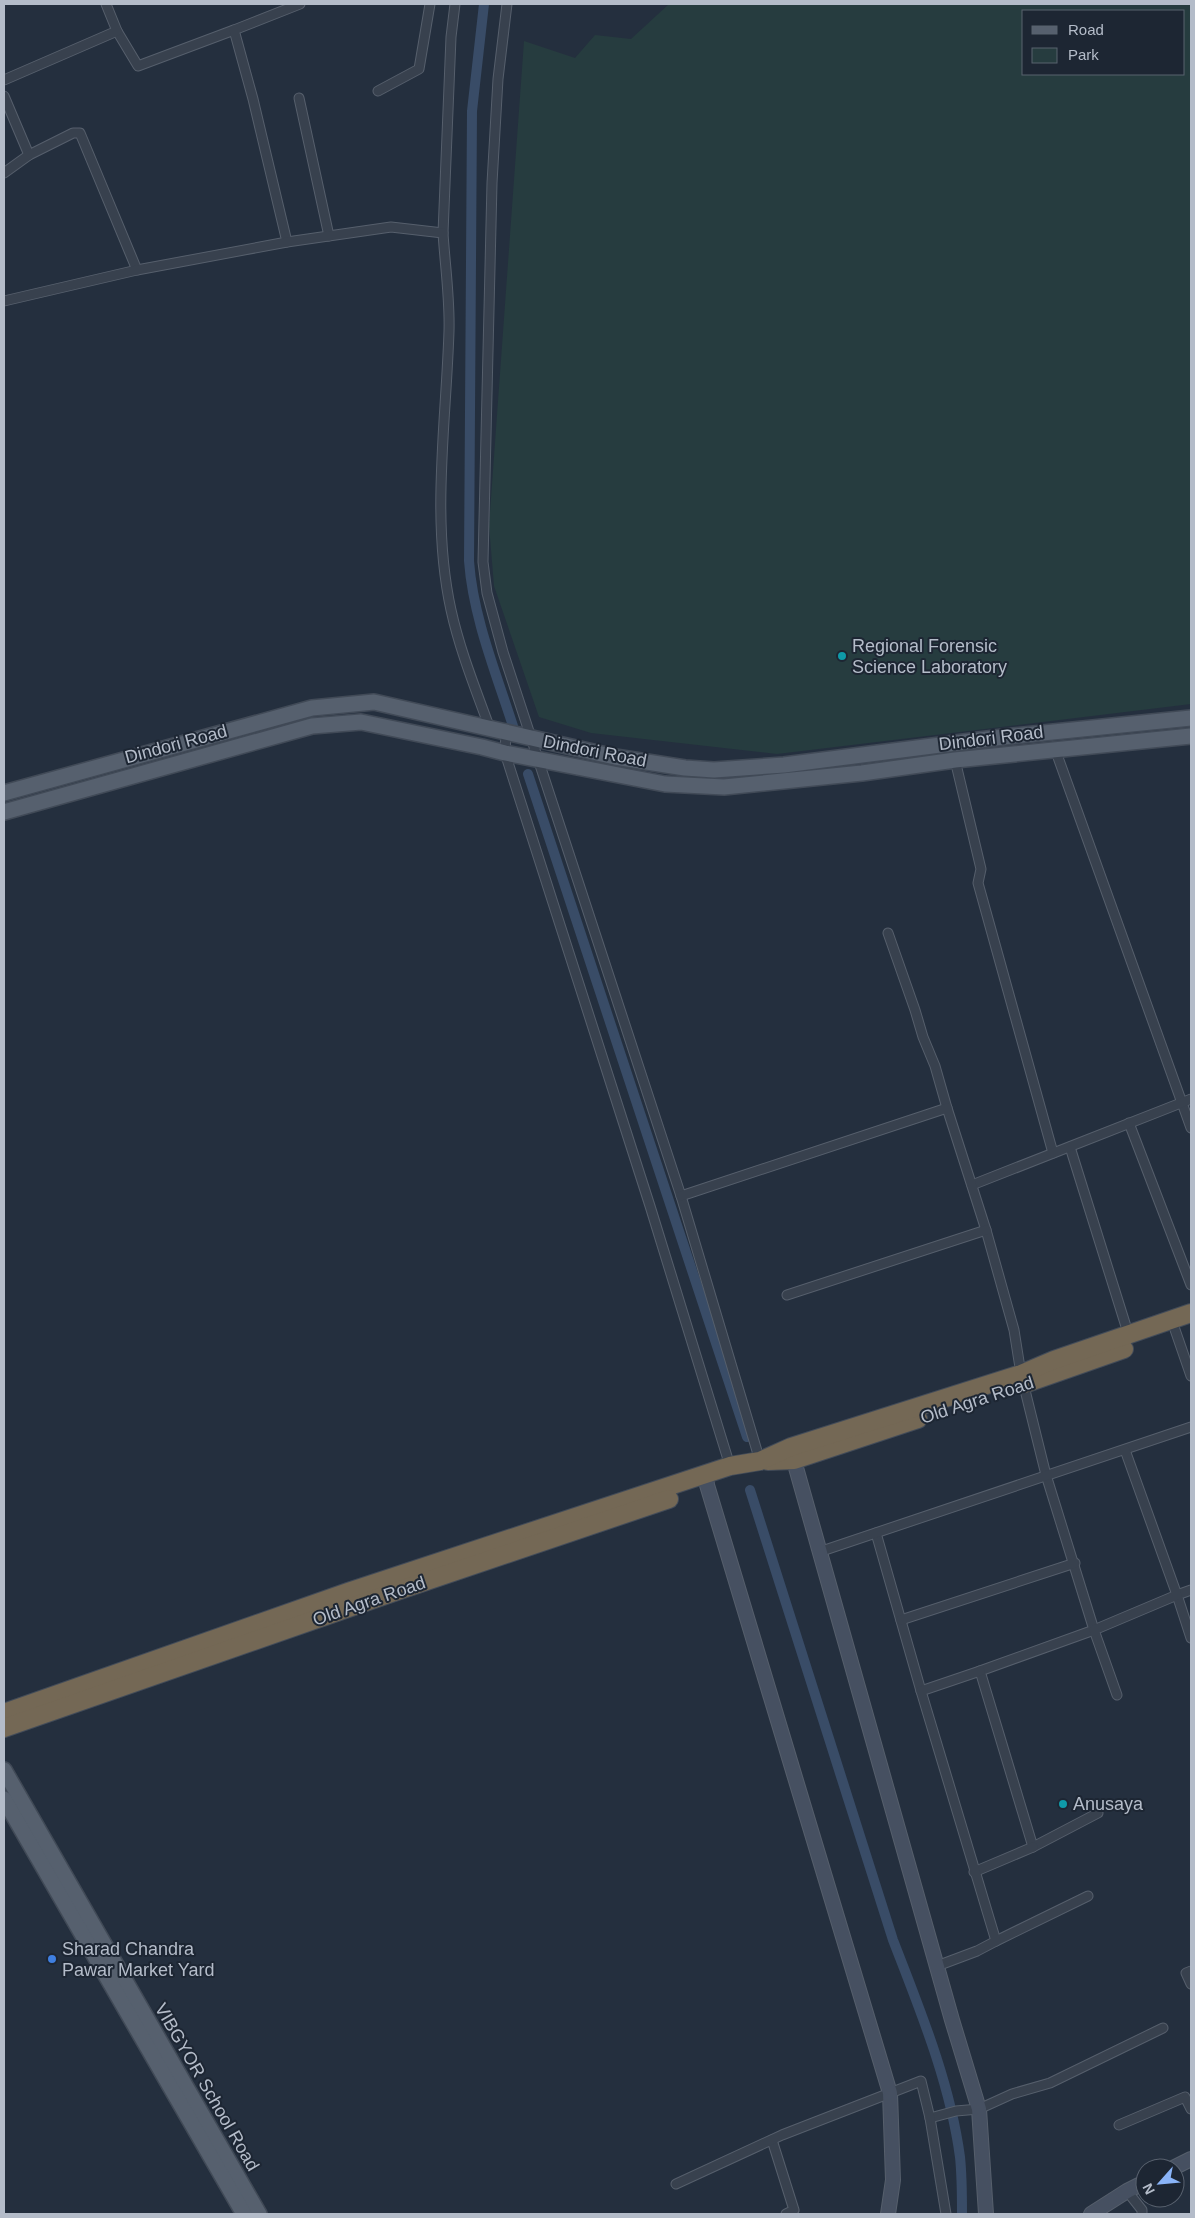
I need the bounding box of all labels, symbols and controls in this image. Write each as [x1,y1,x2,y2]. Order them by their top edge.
legend [1022,10,1185,75]
text: Road [1068,21,1104,38]
text: Park [1068,46,1099,63]
place label: Regional Forensic Science Laboratory [852,636,1007,677]
marker: Regional Forensic Science Laboratory [836,650,848,662]
street label: Dindori Road [123,721,229,767]
street label: Dindori Road [938,722,1044,754]
street label: Dindori Road [542,731,648,771]
street label: Old Agra Road [918,1372,1036,1428]
street label: Old Agra Road [310,1572,428,1630]
place label: Anusaya [1073,1794,1144,1814]
marker: Anusaya [1057,1798,1069,1810]
place label: Sharad Chandra Pawar Market Yard [62,1939,214,1980]
marker: Sharad Chandra Pawar Market Yard [46,1953,58,1965]
street label: VIBGYOR School Road [151,2000,263,2174]
north arrow [1135,2158,1185,2208]
text: N [1139,2181,1158,2197]

